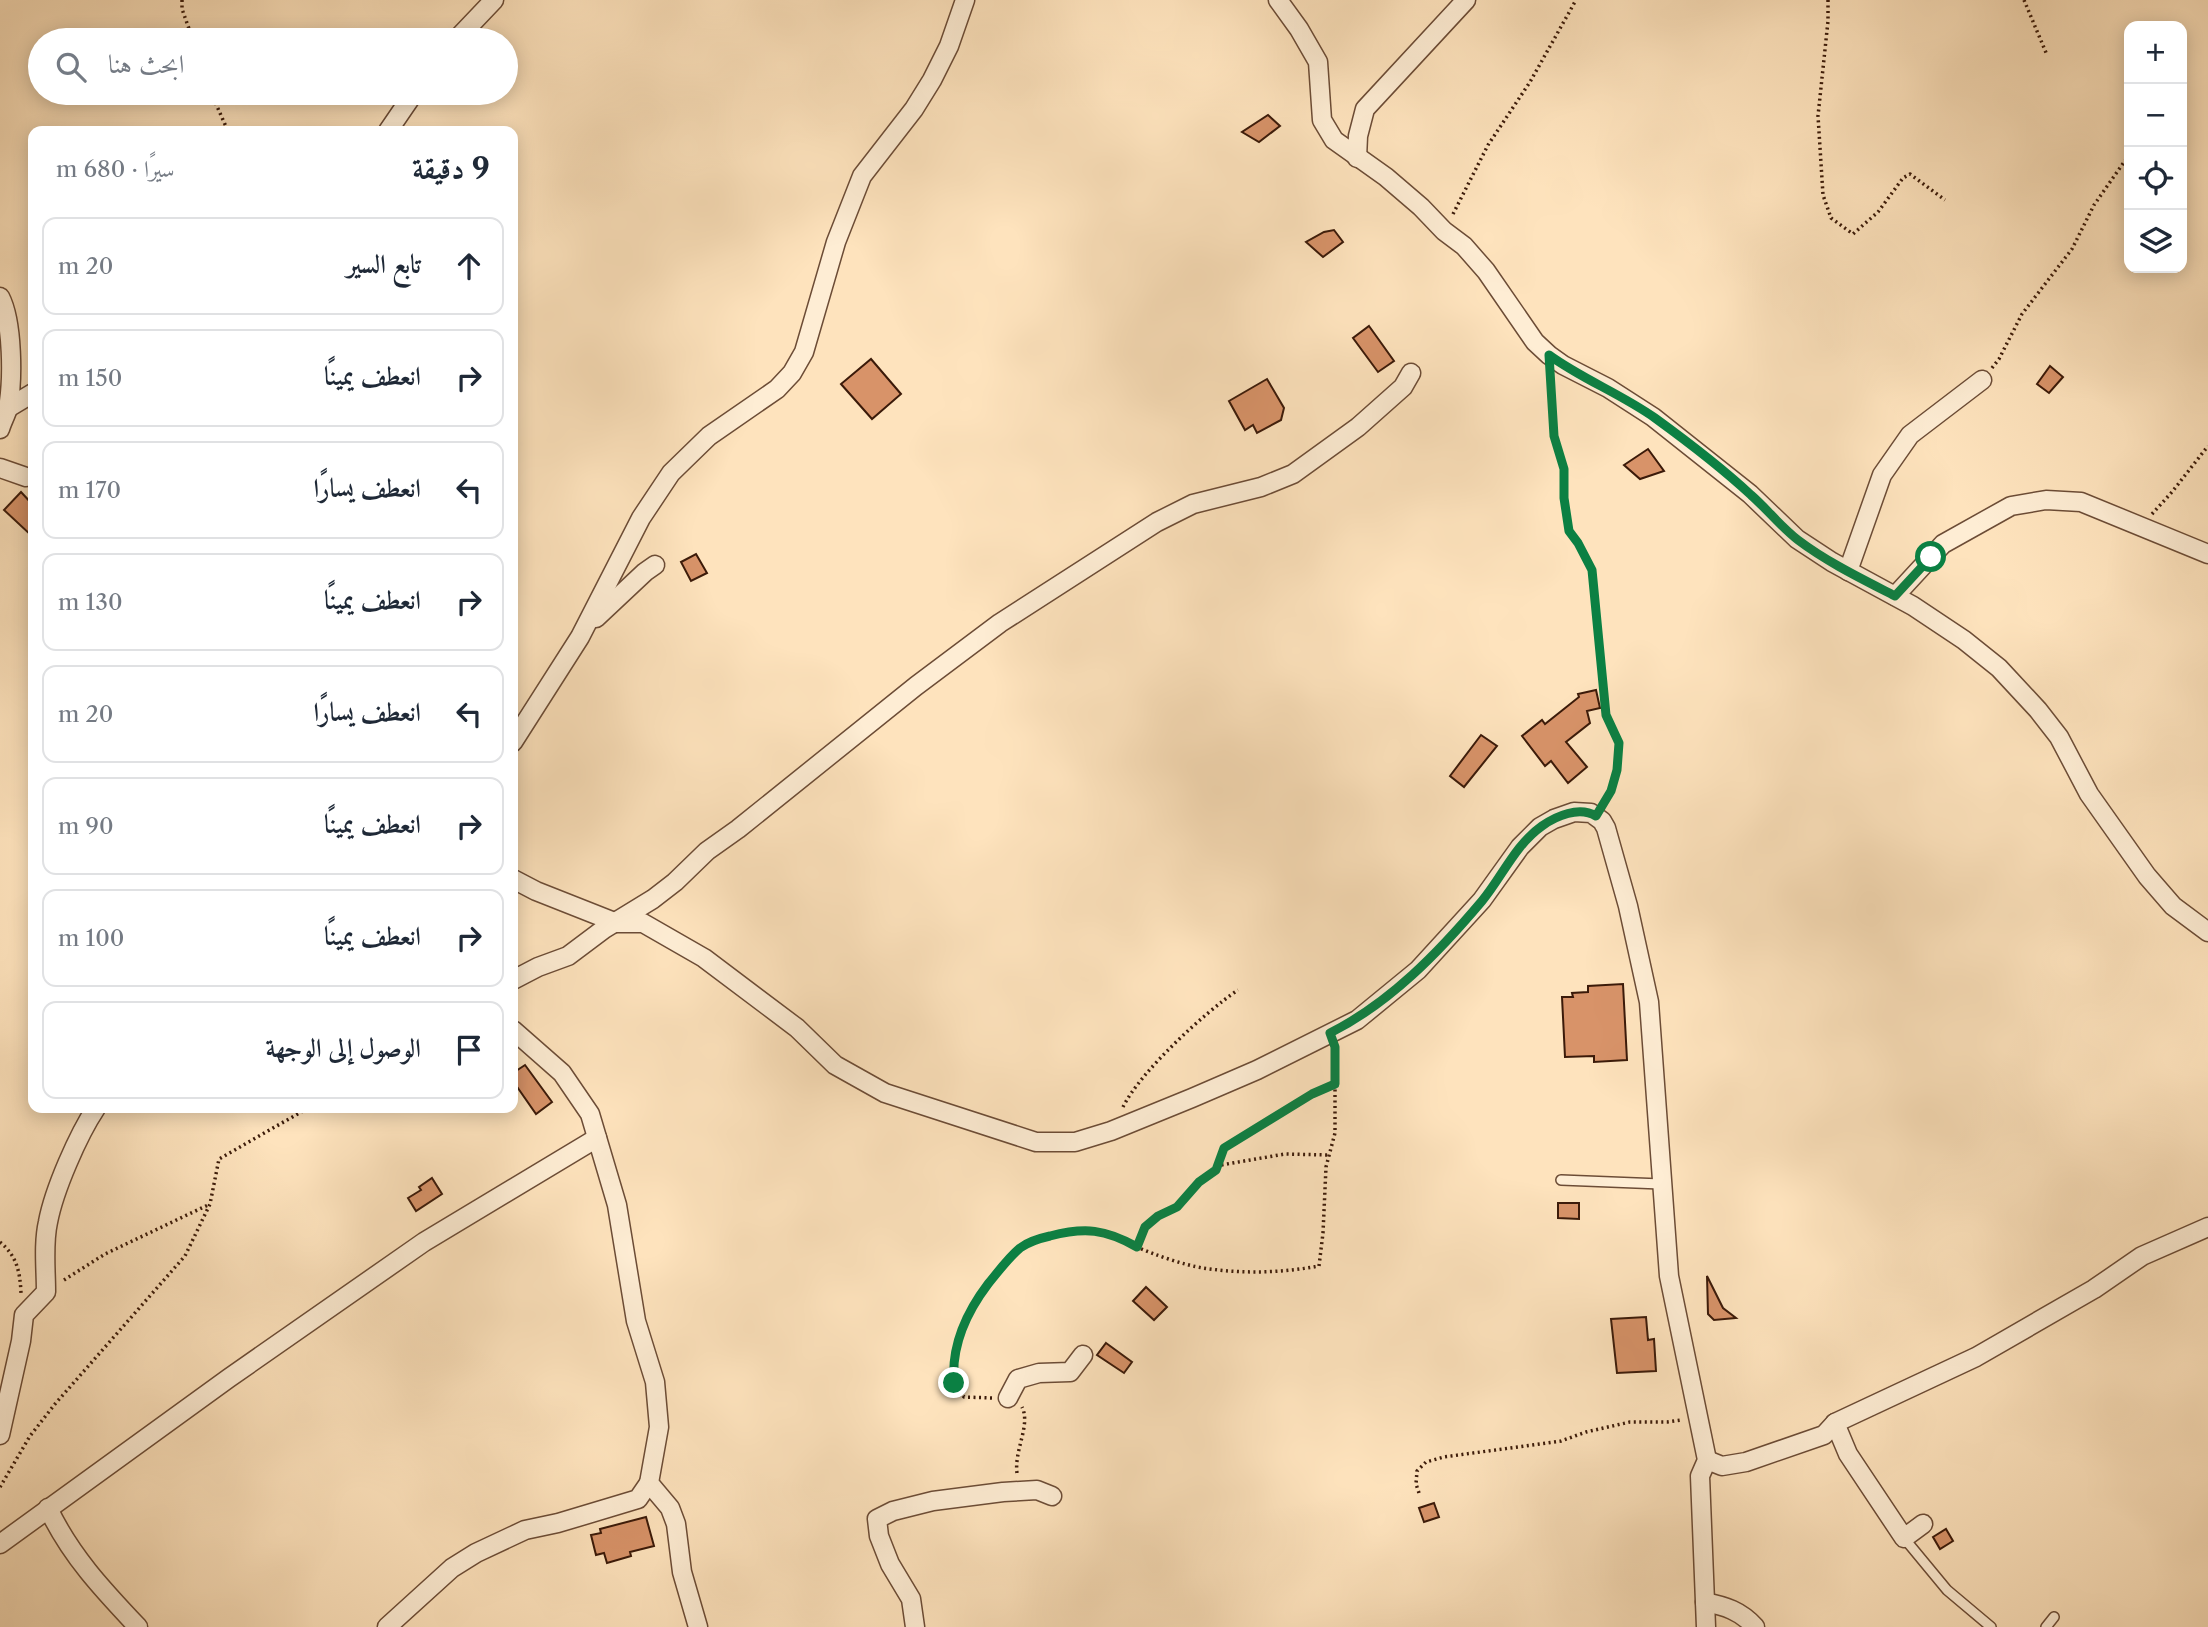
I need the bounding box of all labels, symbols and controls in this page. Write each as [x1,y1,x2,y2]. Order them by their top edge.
map controls [2124,21,2187,273]
button: + [2124,21,2187,84]
search box [28,28,518,105]
icon: search [52,48,90,86]
text: ابحث هنا [108,48,184,80]
button: − [2124,84,2187,147]
button: locate [2124,147,2187,210]
text: 9 دقيقة [412,150,490,187]
text: سيرًا · 680 m [56,155,175,183]
button: layers [2124,210,2187,273]
icon: ahead [450,247,488,285]
text: تابع السير [347,248,421,280]
text: 20 m [58,252,113,280]
icon: right [450,359,488,397]
text: انعطف يمينًا [324,360,421,392]
text: 150 m [58,364,122,392]
icon: left [450,471,488,509]
text: انعطف يسارًا [313,472,421,504]
text: 170 m [58,476,121,504]
route start [1915,541,1946,572]
icon: right [450,583,488,621]
text: انعطف يمينًا [324,584,421,616]
text: 130 m [58,588,122,616]
icon: left [450,695,488,733]
text: انعطف يسارًا [313,696,421,728]
text: 20 m [58,700,113,728]
icon: right [450,807,488,845]
text: انعطف يمينًا [324,808,421,840]
text: 90 m [58,812,114,840]
icon: right [450,919,488,957]
text: انعطف يمينًا [324,920,421,952]
text: 100 m [58,924,124,952]
icon: arrive [450,1031,488,1069]
text: الوصول إلى الوجهة [266,1032,421,1064]
route end [938,1367,969,1398]

